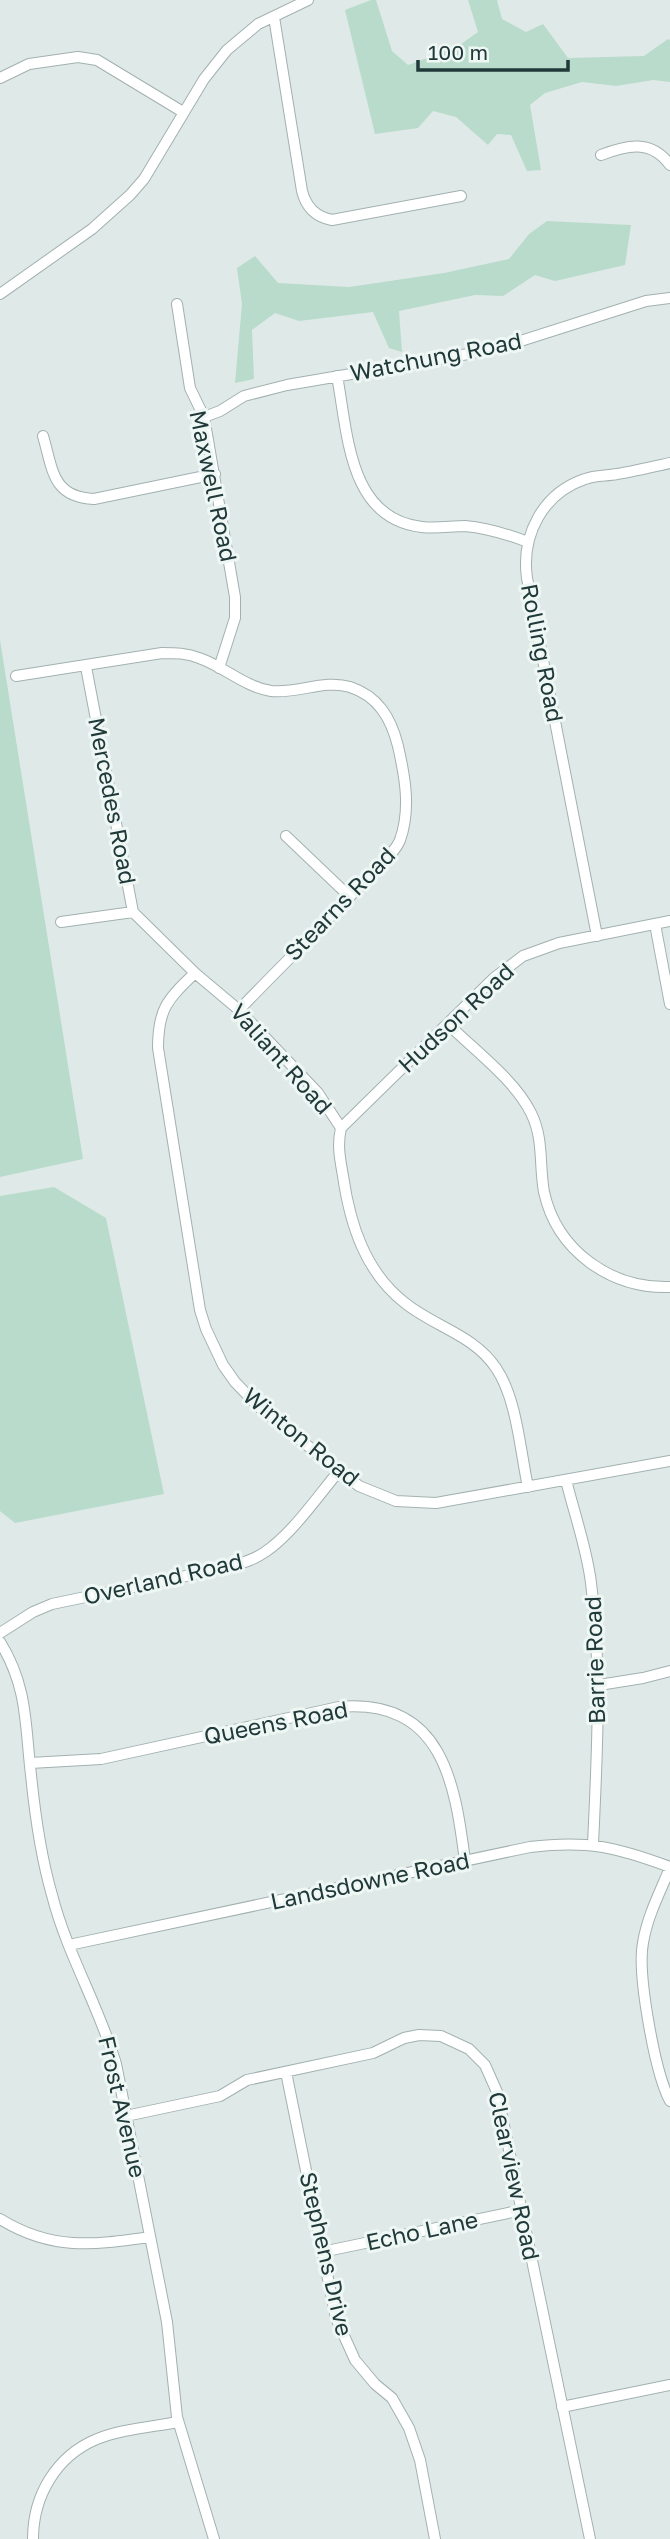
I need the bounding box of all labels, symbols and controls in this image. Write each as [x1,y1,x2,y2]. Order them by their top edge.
scale bar [418,28,568,72]
text: 100 m [428,39,488,65]
street label: Watchung Road [348,326,524,386]
street label: Maxwell Road [184,407,244,564]
street label: Rolling Road [516,581,570,724]
street label: Mercedes Road [83,715,143,887]
street label: Stearns Road [278,841,400,966]
street label: Hudson Road [392,957,519,1078]
street label: Valiant Road [225,997,339,1119]
street label: Winton Road [238,1381,365,1492]
street label: Overland Road [80,1546,245,1610]
street label: Barrie Road [578,1596,610,1724]
street label: Queens Road [201,1694,350,1750]
street label: Landsdowne Road [268,1845,472,1915]
street label: Frost Avenue [93,2033,153,2180]
street label: Clearview Road [483,2089,547,2263]
street label: Stephens Drive [294,2169,359,2339]
street label: Echo Lane [363,2204,480,2256]

